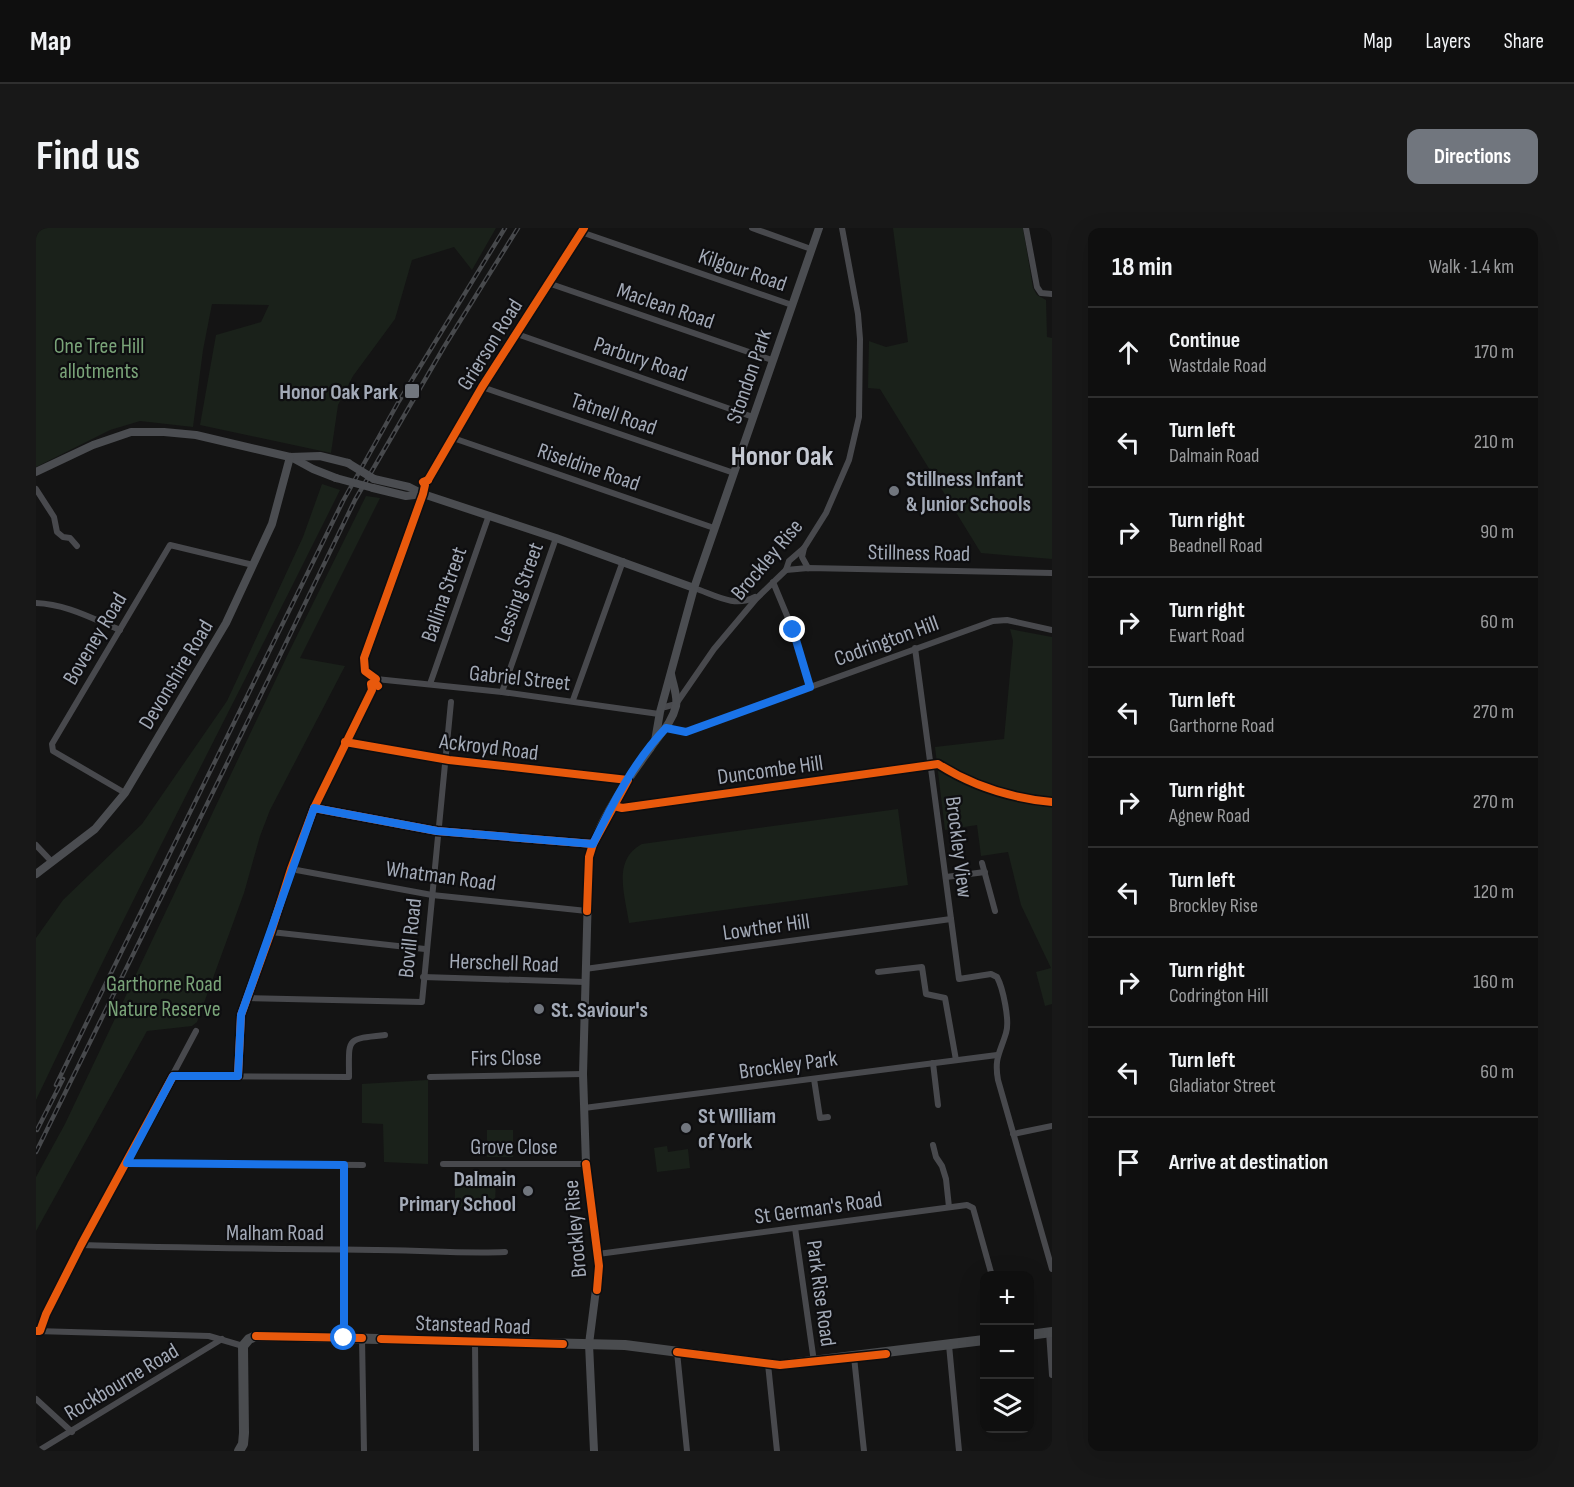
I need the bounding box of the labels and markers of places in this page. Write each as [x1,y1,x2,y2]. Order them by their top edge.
place label: Honor Oak Park [279,379,399,406]
marker: Honor Oak Park [403,382,421,400]
place label: Stillness Infant & Junior Schools [906,466,1031,518]
marker: Stillness Infant & Junior Schools [887,484,901,498]
place label: St. Saviour's [551,997,648,1024]
marker: St. Saviour's [532,1002,546,1016]
place label: St WIlliam of York [698,1103,776,1155]
marker: St WIlliam of York [679,1121,693,1135]
place label: Dalmain Primary School [399,1166,516,1218]
marker: Dalmain Primary School [521,1184,535,1198]

